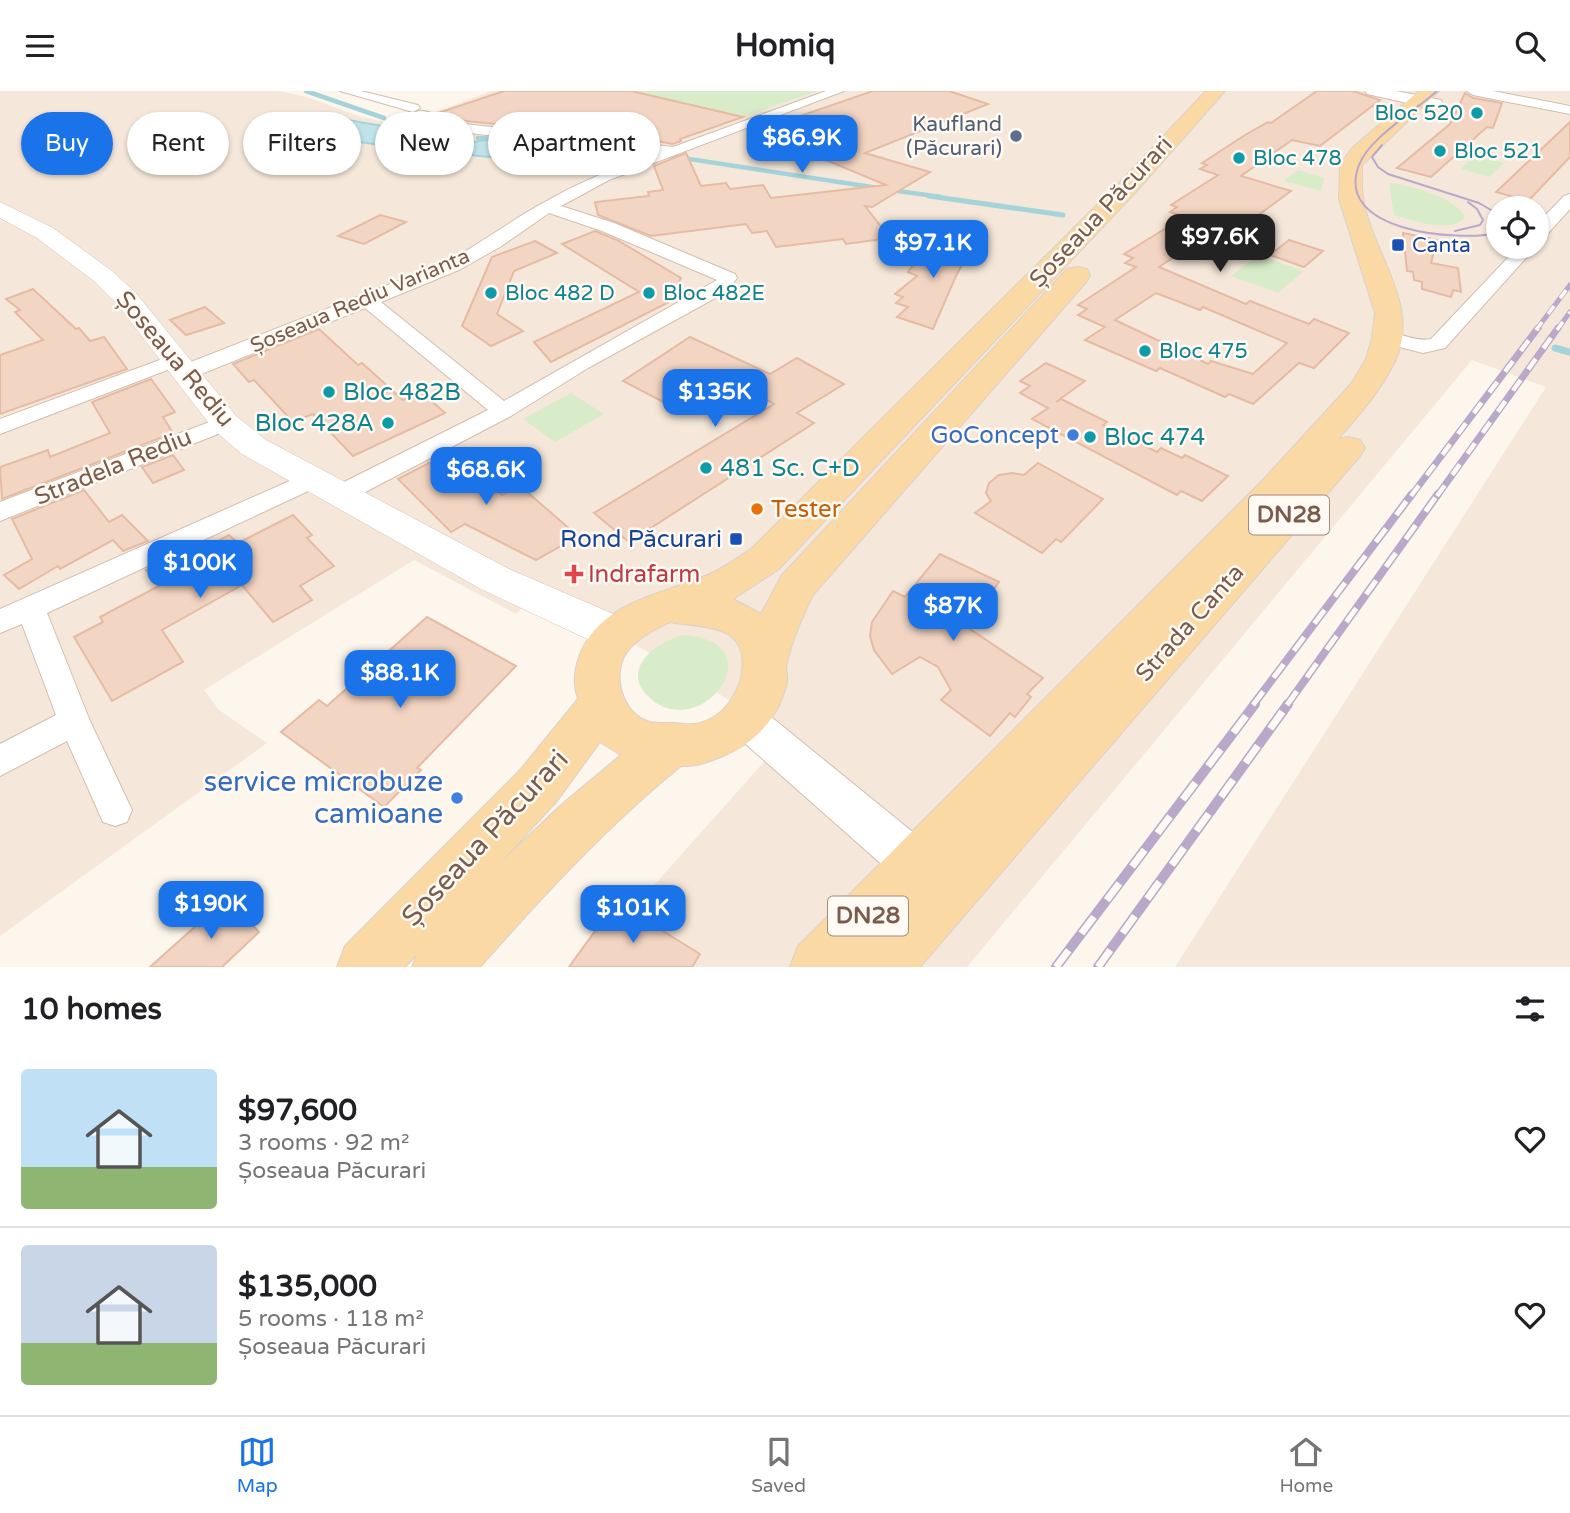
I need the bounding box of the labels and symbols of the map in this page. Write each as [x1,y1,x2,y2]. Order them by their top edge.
place label: Bloc 520 [1374,101,1463,126]
marker: Bloc 520 [1469,105,1485,121]
place label: Kaufland (Păcurari) [906,112,1002,161]
pin: $86.9K [745,115,859,175]
marker: Kaufland (Păcurari) [1008,128,1024,144]
street label: Șoseaua Păcurari [1023,130,1179,294]
place label: Bloc 521 [1454,139,1543,164]
marker: Bloc 521 [1432,143,1448,159]
place label: Bloc 478 [1253,146,1342,171]
marker: Bloc 478 [1231,150,1247,166]
pin: $97.6K [1163,215,1277,274]
pin: $97.1K [876,221,990,280]
place label: Canta [1412,233,1471,258]
marker: Canta [1390,237,1406,253]
street label: Șoseaua Rediu Varianta [247,243,473,359]
place label: Bloc 482 D [505,281,615,306]
place label: Bloc 482E [663,281,765,306]
street label: Șoseaua Rediu [110,285,240,433]
marker: Bloc 482 D [483,285,499,301]
marker: Bloc 482E [641,285,657,301]
place label: Bloc 475 [1159,339,1248,364]
marker: Bloc 475 [1137,343,1153,359]
pin: $135K [666,369,764,429]
place label: Bloc 482B [343,378,461,407]
marker: Bloc 482B [321,384,337,400]
place label: Bloc 428A [255,409,374,438]
marker: Bloc 428A [380,415,396,431]
place label: GoConcept [930,421,1059,450]
street label: Stradela Rediu [30,422,196,512]
place label: Bloc 474 [1104,423,1205,452]
marker: GoConcept [1065,427,1081,443]
marker: Bloc 474 [1082,429,1098,445]
pin: $68.6K [429,447,543,507]
place label: 481 Sc. C+D [720,454,860,483]
marker: 481 Sc. C+D [698,460,714,476]
place label: Tester [771,495,842,524]
road number: DN28 [1249,495,1329,535]
marker: Tester [749,501,765,517]
place label: Rond Păcurari [560,525,722,554]
marker: Rond Păcurari [728,531,744,547]
pin: $100K [151,540,249,600]
street label: Strada Canta [1130,558,1250,688]
place label: Indrafarm [588,560,700,589]
marker: Indrafarm [566,566,582,582]
pin: $87K [912,583,994,643]
pin: $88.1K [343,651,457,710]
street label: Șoseaua Păcurari [394,743,576,933]
place label: service microbuze camioane [204,765,443,831]
marker: service microbuze camioane [449,790,465,806]
pin: $190K [162,881,260,941]
pin: $101K [584,885,682,945]
road number: DN28 [828,897,908,936]

